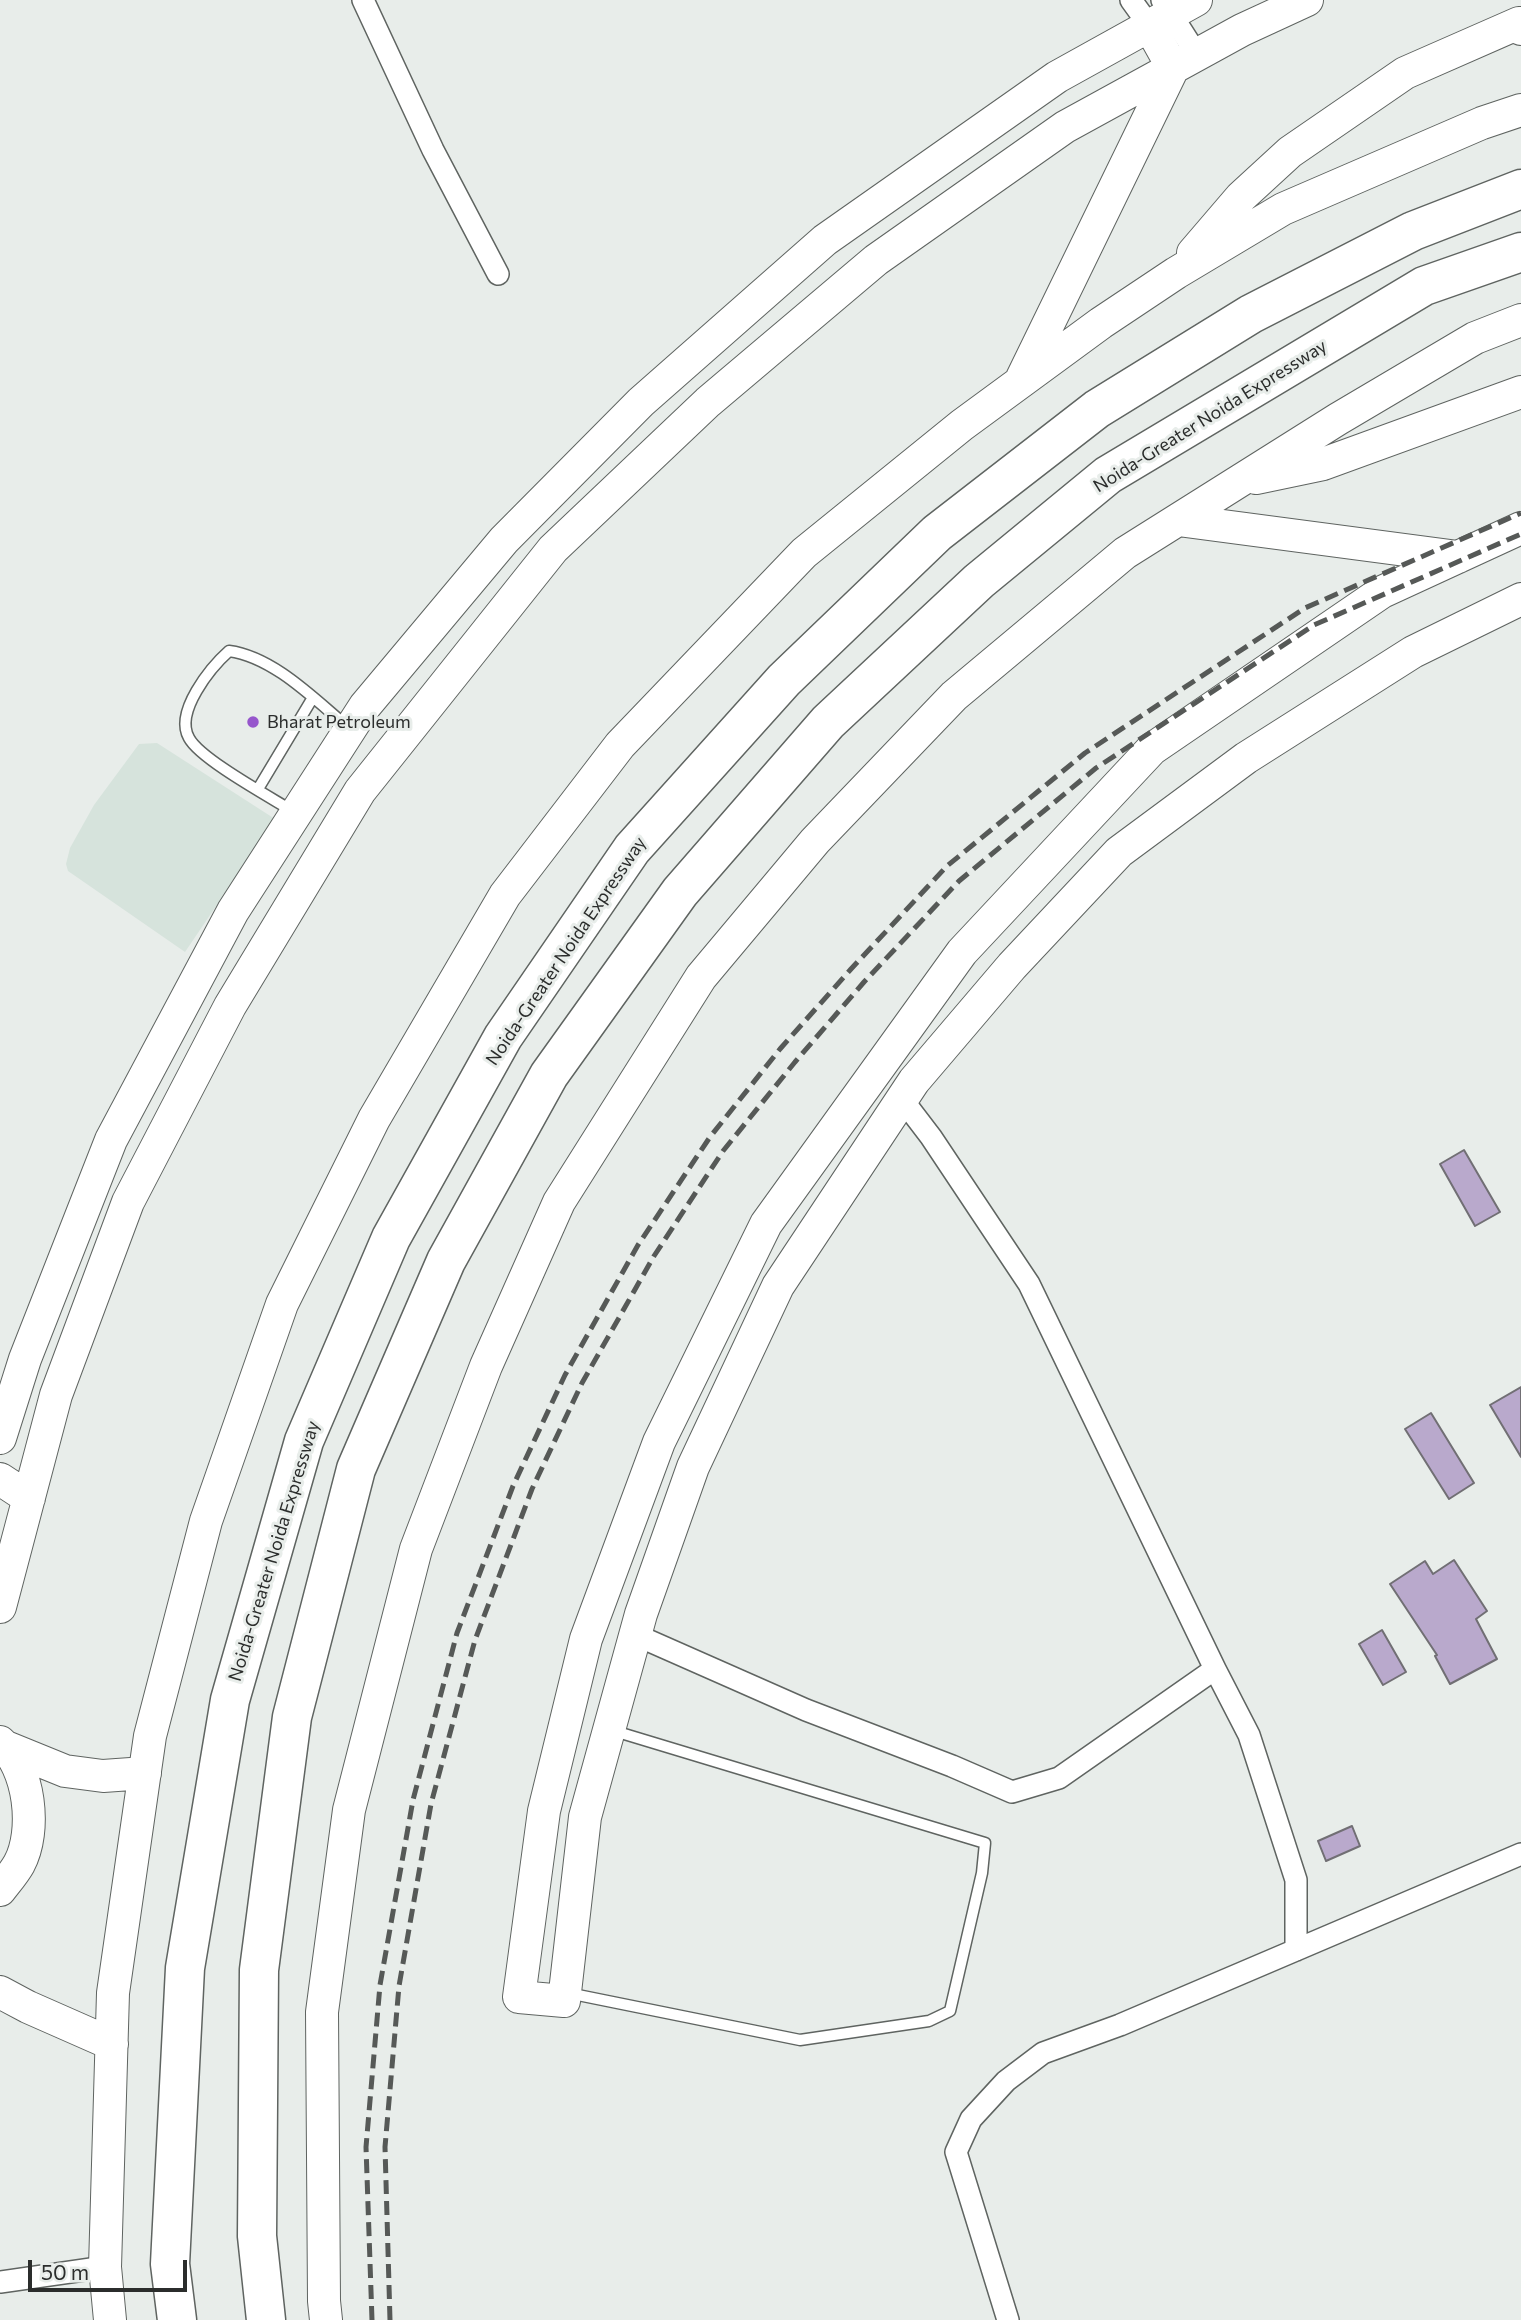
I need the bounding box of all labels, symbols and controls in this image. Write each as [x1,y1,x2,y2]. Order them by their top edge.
street label: Noida-Greater Noida Expressway [1089,335,1331,497]
place label: Bharat Petroleum [267,711,411,733]
marker: Bharat Petroleum [245,714,261,730]
street label: Noida-Greater Noida Expressway [481,833,651,1069]
street label: Noida-Greater Noida Expressway [224,1418,324,1684]
scale bar [32,2246,191,2290]
text: 50 m [41,2259,89,2284]

